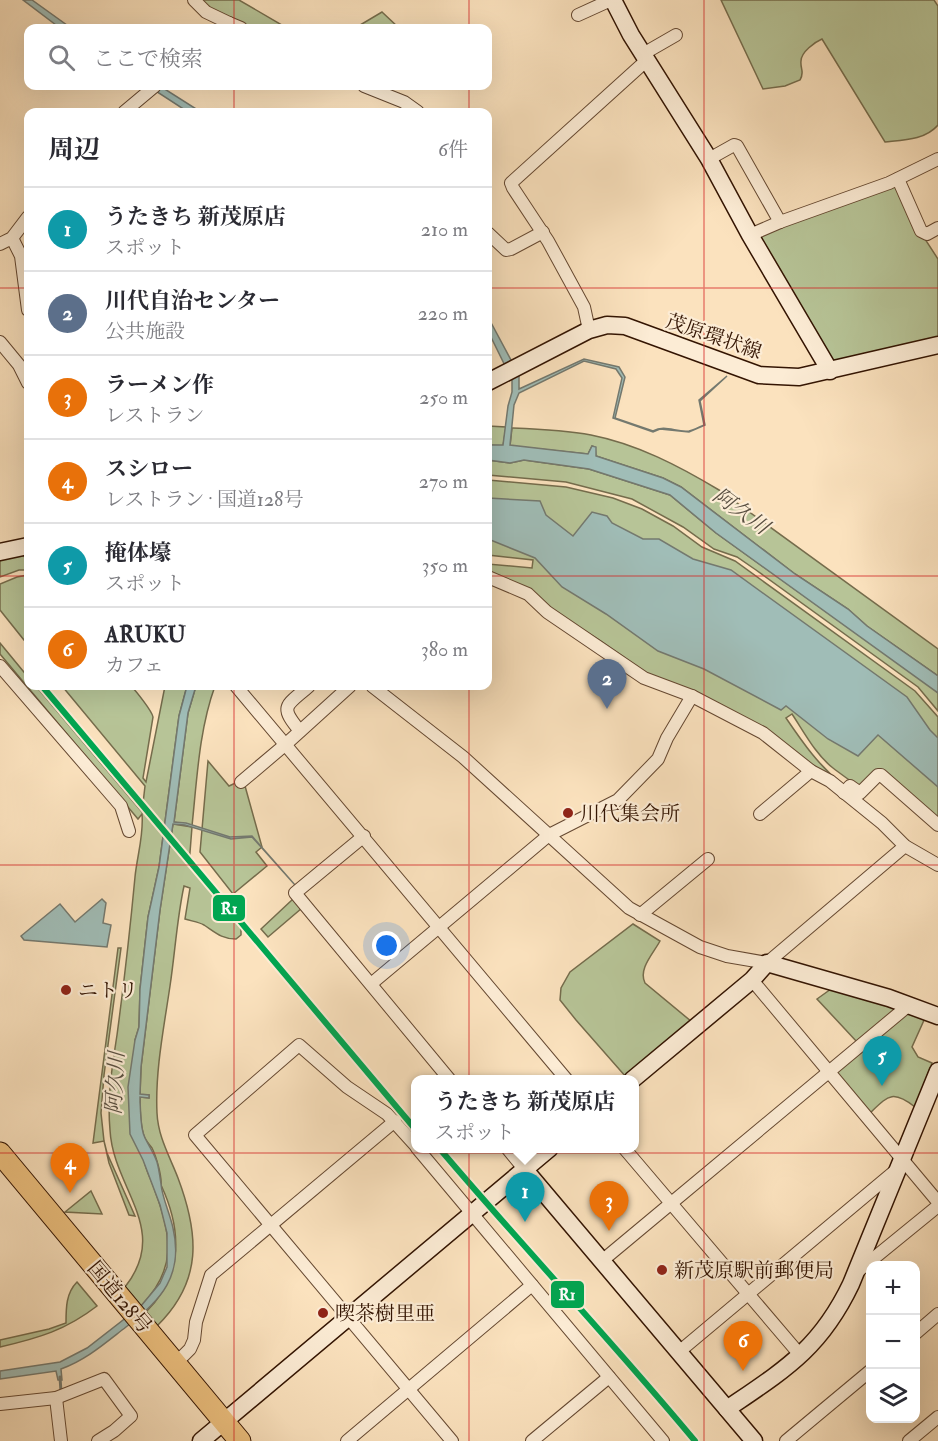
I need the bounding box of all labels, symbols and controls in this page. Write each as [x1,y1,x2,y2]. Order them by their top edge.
search box [24,24,492,90]
icon: search [45,41,78,74]
text: ここで検索 [93,45,203,73]
text: 周辺 [48,134,100,166]
text: 6件 [438,137,468,162]
text: うたきち 新茂原店 [105,203,286,231]
text: 1 [64,217,71,242]
text: 210 m [421,217,468,242]
text: スポット [105,235,185,260]
text: 川代自治センター [105,287,280,315]
text: 2 [62,301,73,326]
text: 220 m [418,301,468,326]
street label: 茂原環状線 [662,308,765,365]
text: 公共施設 [105,319,185,344]
text: ラーメン作 [105,371,214,399]
text: 3 [64,385,71,410]
text: 250 m [419,385,468,410]
text: レストラン [105,403,204,428]
text: スシロー [105,455,193,483]
text: 4 [62,469,73,494]
text: 270 m [419,469,468,494]
water label: 阿久川 [707,482,776,542]
text: レストラン · 国道128号 [105,487,303,512]
text: 掩体壕 [105,539,171,567]
text: 5 [63,553,72,578]
text: 350 m [422,553,468,578]
text: スポット [105,571,185,596]
text: ARUKU [105,621,186,649]
text: 6 [62,637,73,662]
text: 380 m [421,637,468,662]
text: カフェ [105,653,164,678]
pin: 2 [588,660,626,709]
place label: 川代集会所 [580,801,680,826]
marker: 川代集会所 [561,806,575,820]
line badge: R1 [212,894,246,922]
text: R1 [220,899,238,919]
your location [372,931,401,960]
place label: ニトリ [78,978,138,1003]
marker: ニトリ [59,983,73,997]
pin: 5 [862,1036,902,1086]
water label: 阿久川 [100,1049,131,1115]
popup [411,1075,639,1153]
text: うたきち 新茂原店 [435,1088,615,1116]
text: スポット [435,1120,515,1145]
pin: 4 [50,1144,90,1193]
pin: 1 [506,1172,544,1222]
pin: 3 [590,1182,628,1231]
street label: 国道128号 [82,1256,157,1339]
place label: 新茂原駅前郵便局 [674,1258,834,1283]
map controls [866,1261,920,1423]
button: + [866,1261,920,1315]
marker: 新茂原駅前郵便局 [655,1263,669,1277]
line badge: R1 [550,1280,585,1309]
text: R1 [558,1285,576,1305]
place label: 喫茶樹里亜 [335,1301,435,1326]
marker: 喫茶樹里亜 [316,1306,330,1320]
button: − [866,1315,920,1369]
pin: 6 [724,1322,762,1371]
button: layers [866,1369,920,1423]

